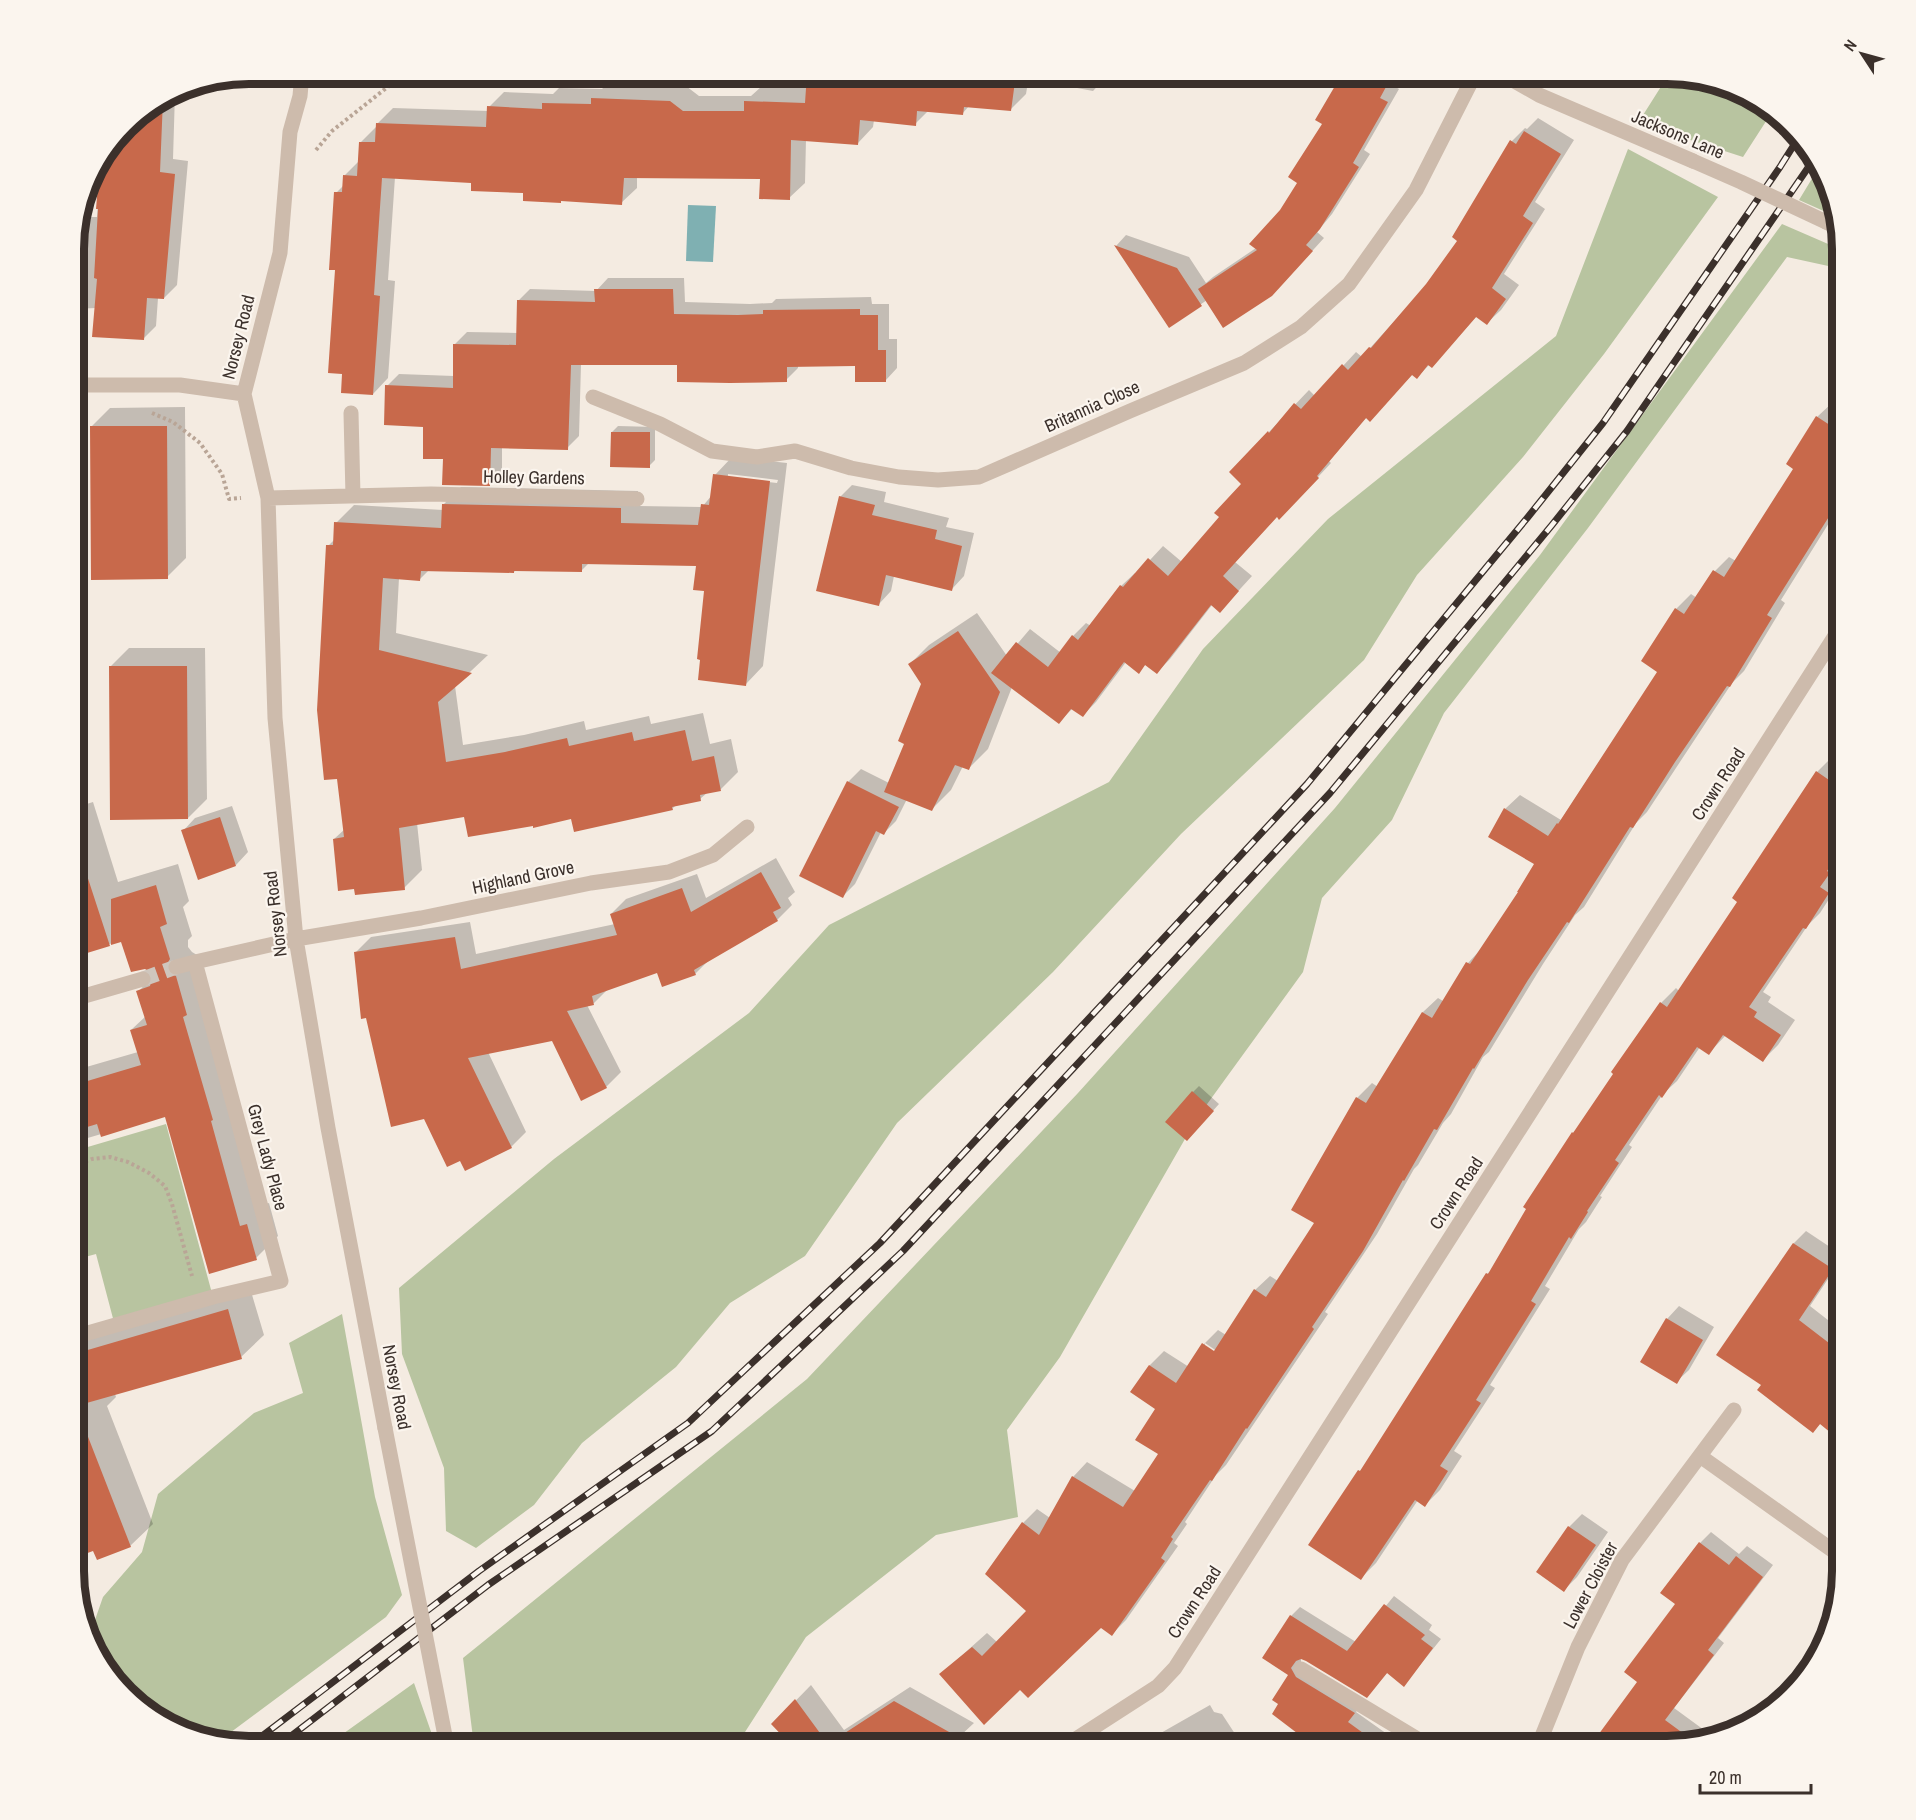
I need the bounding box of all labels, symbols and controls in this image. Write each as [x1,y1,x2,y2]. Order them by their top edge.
north arrow [1832,24,1892,84]
text: N [1838,35,1862,55]
street label: Jacksons Lane [1628,103,1728,165]
street label: Norsey Road [215,292,261,382]
street label: Britannia Close [1040,374,1144,438]
street label: Holley Gardens [483,464,585,490]
street label: Crown Road [1685,743,1751,825]
street label: Highland Grove [470,854,576,900]
street label: Norsey Road [257,870,293,958]
street label: Grey Lady Place [242,1101,294,1213]
street label: Crown Road [1423,1152,1489,1234]
street label: Norsey Road [377,1342,417,1432]
street label: Lower Cloister [1557,1537,1623,1633]
street label: Crown Road [1161,1561,1227,1643]
scale bar [1700,1757,1811,1795]
text: 20 m [1709,1765,1742,1790]

